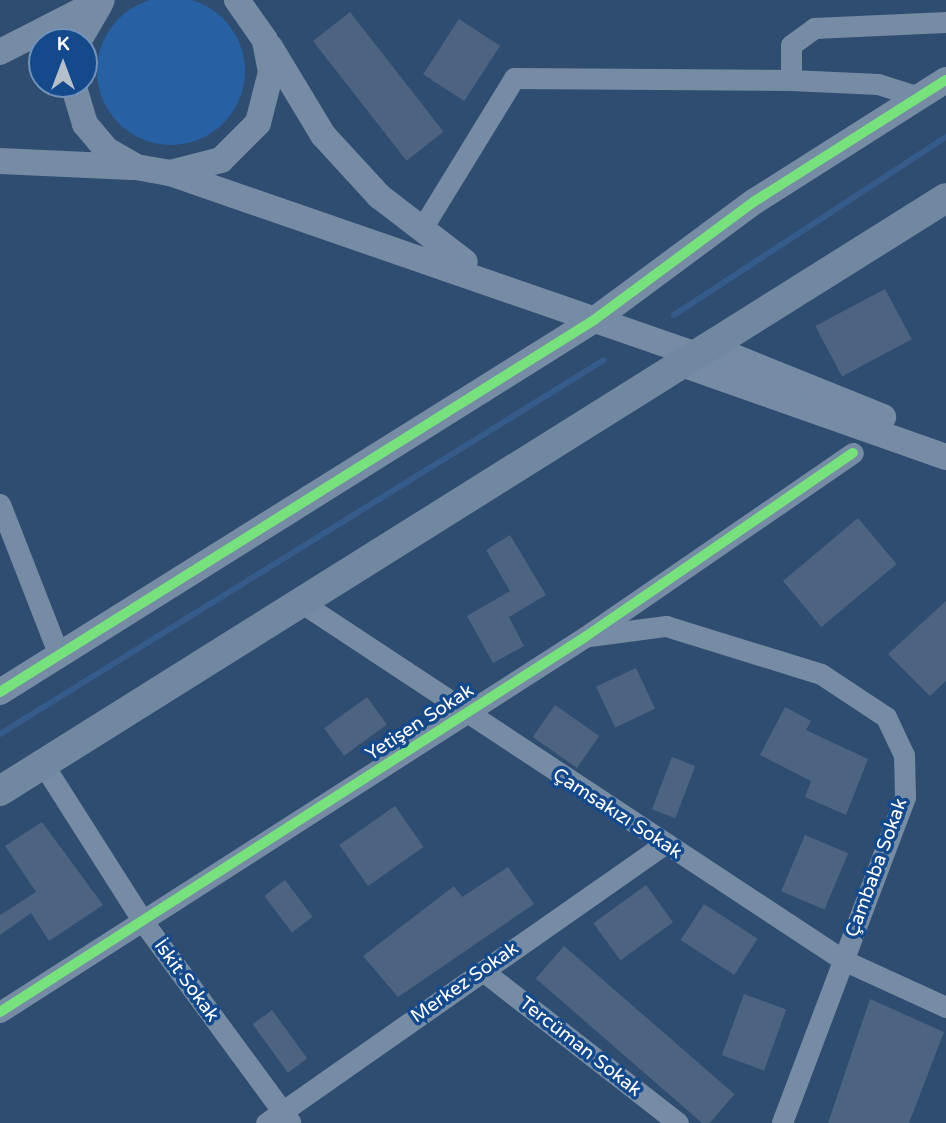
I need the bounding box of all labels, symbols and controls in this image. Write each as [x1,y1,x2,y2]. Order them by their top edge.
north arrow [28,28,98,98]
text: K [57,33,69,55]
street label: Yetişen Sokak [362,680,478,766]
street label: Çamsakızı Sokak [548,764,686,864]
street label: Çambaba Sokak [841,795,913,941]
street label: İskit Sokak [149,935,223,1027]
street label: Merkez Sokak [407,938,523,1028]
street label: Tercüman Sokak [514,992,646,1102]

